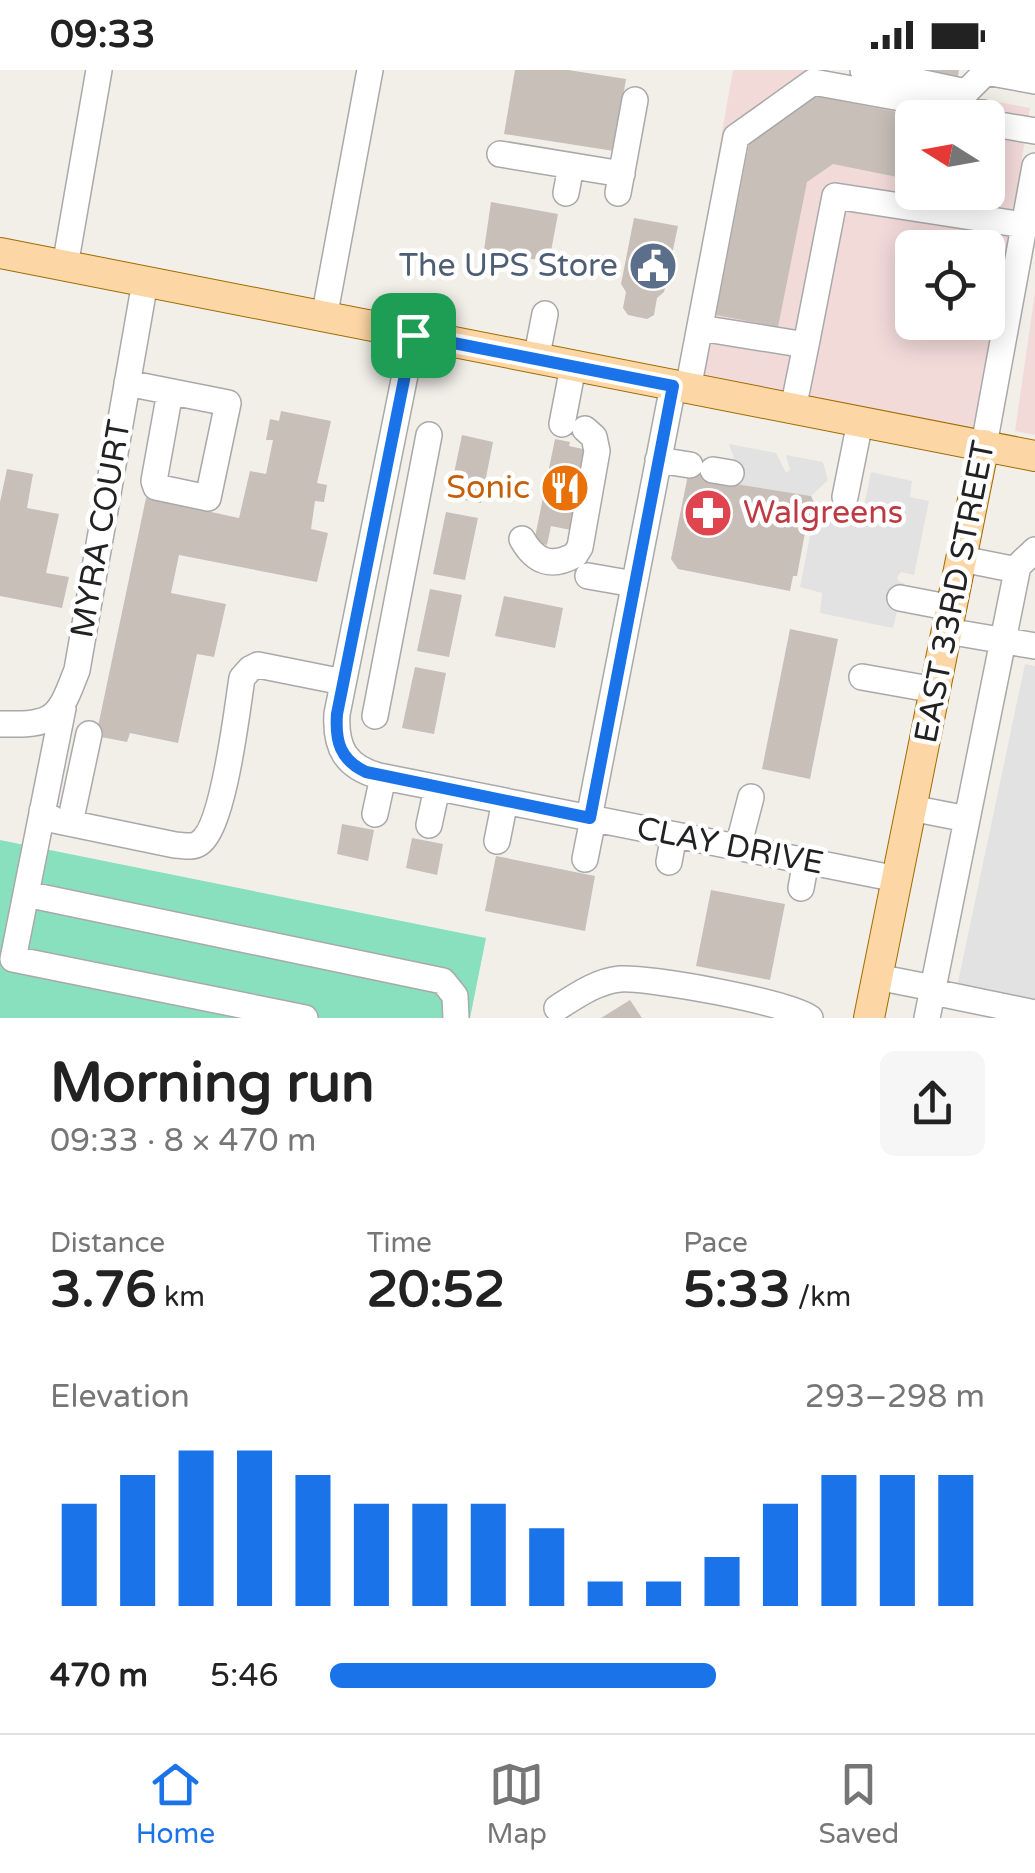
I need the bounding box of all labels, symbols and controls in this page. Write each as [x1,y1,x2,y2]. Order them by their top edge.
text: 09:33 [50,12,155,58]
north arrow [895,100,1005,210]
map controls [895,100,1005,340]
button: locate [895,230,1005,340]
public building icon: The UPS Store [627,240,679,292]
place label: The UPS Store [399,247,618,285]
pin [371,293,456,378]
icon: arrive [386,308,441,363]
street label: MYRA COURT [63,417,139,641]
street label: EAST 33RD STREET [907,437,1003,746]
restaurant icon: Sonic [539,462,591,514]
place label: Sonic [446,469,530,507]
pharmacy icon: Walgreens [682,487,734,539]
place label: Walgreens [743,494,903,532]
street label: CLAY DRIVE [633,809,827,883]
text: Morning run [50,1051,375,1117]
button: share [880,1051,985,1156]
text: 09:33 · 8 × 470 m [50,1122,316,1160]
text: Distance [50,1226,165,1260]
text: Time [367,1226,432,1260]
text: Pace [683,1226,748,1260]
text: 3.76 [50,1260,157,1320]
text: 20:52 [367,1260,505,1320]
text: 5:33 [683,1260,791,1320]
text: km [157,1280,205,1314]
text: /km [791,1280,851,1314]
text: Elevation [50,1378,190,1416]
text: 293–298 m [805,1378,985,1416]
text: 470 m [50,1657,148,1695]
text: 5:46 [210,1657,279,1695]
tab: Home [136,1757,215,1851]
tab: Map [486,1757,547,1851]
tab: Saved [818,1757,899,1851]

